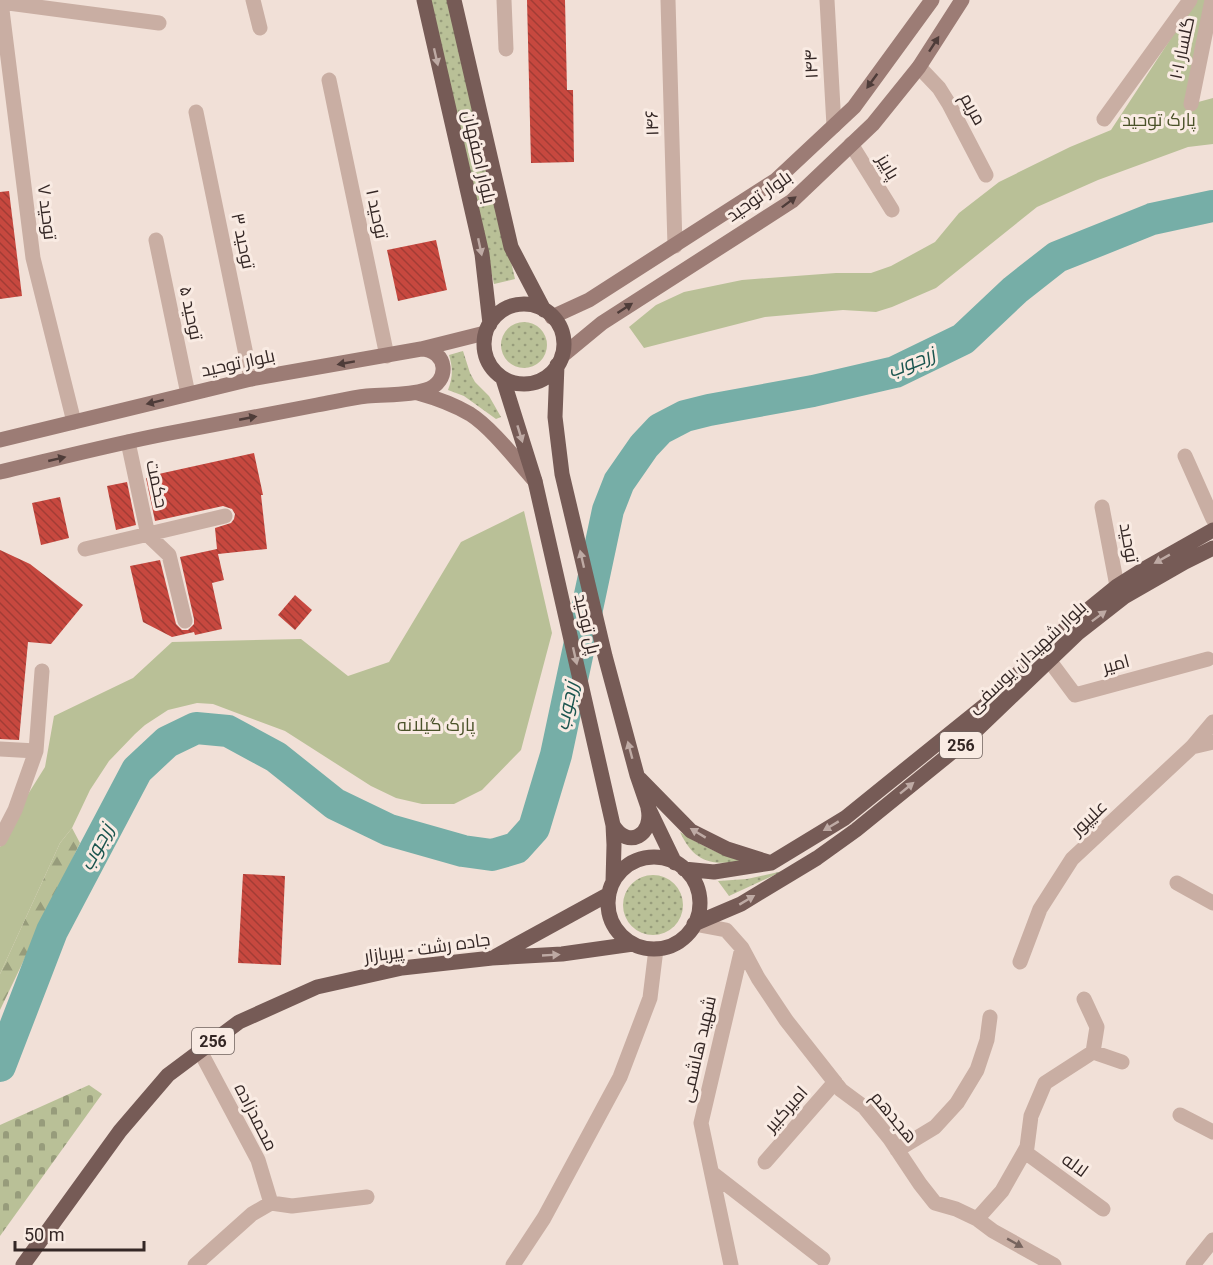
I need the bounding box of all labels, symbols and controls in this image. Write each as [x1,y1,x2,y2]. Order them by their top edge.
street label: گلسار ۱۰۱ [1165,15,1199,81]
one-way arrow [929,35,940,52]
one-way arrow [432,48,442,66]
street label: ۱۴۴ [799,49,822,79]
one-way arrow [867,74,879,89]
street label: مریم [954,89,991,130]
street label: بلوار اصفهان [458,108,500,206]
park label: پارک توحید [1122,109,1196,132]
street label: ۱۴۶ [641,110,662,136]
street label: پاییز [871,149,904,184]
street label: بلوار توحید [722,166,796,226]
street label: توحید ۷ [33,183,61,241]
street label: توحید ۱ [361,187,393,241]
one-way arrow [780,196,796,208]
street label: توحید ۳ [226,211,260,271]
one-way arrow [476,238,485,257]
street label: توحید ۵ [175,284,207,342]
one-way arrow [617,303,634,314]
water label: زرجوب [884,341,941,382]
street label: بلوار توحید [199,344,277,382]
one-way arrow [336,358,355,367]
one-way arrow [146,398,164,408]
one-way arrow [238,413,257,422]
one-way arrow [516,425,525,443]
one-way arrow [48,453,66,463]
street label: حکمت [142,458,173,510]
street label: توحید [1115,521,1143,565]
one-way arrow [577,549,586,568]
one-way arrow [1153,554,1170,564]
street label: پل توحید [568,591,605,657]
street label: بلوار شهیدان یوسفی [963,596,1091,718]
one-way arrow [1091,610,1107,623]
one-way arrow [570,647,580,665]
street label: امیر [1099,650,1132,678]
water label: زرجوب [549,677,583,732]
park label: پارک گیلانه [397,714,475,737]
road number: 256 [940,732,982,758]
one-way arrow [624,741,634,759]
one-way arrow [899,782,915,795]
street label: علیپور [1065,796,1112,841]
water label: زرجوب [74,817,119,874]
one-way arrow [823,820,839,831]
one-way arrow [690,828,706,839]
one-way arrow [739,894,755,905]
street label: جاده رشت - پیربازار [362,928,492,969]
one-way arrow [541,950,560,960]
street label: شهید هاشمی [675,994,721,1104]
road number: 256 [192,1028,234,1054]
street label: محمدزاده [230,1079,282,1155]
street label: امیرکبیر [759,1081,812,1137]
street label: هجدهم [865,1087,922,1148]
street label: لاله [1058,1148,1092,1181]
scale bar [15,1214,144,1252]
text: 50 m [24,1224,64,1245]
one-way arrow [1006,1238,1023,1248]

